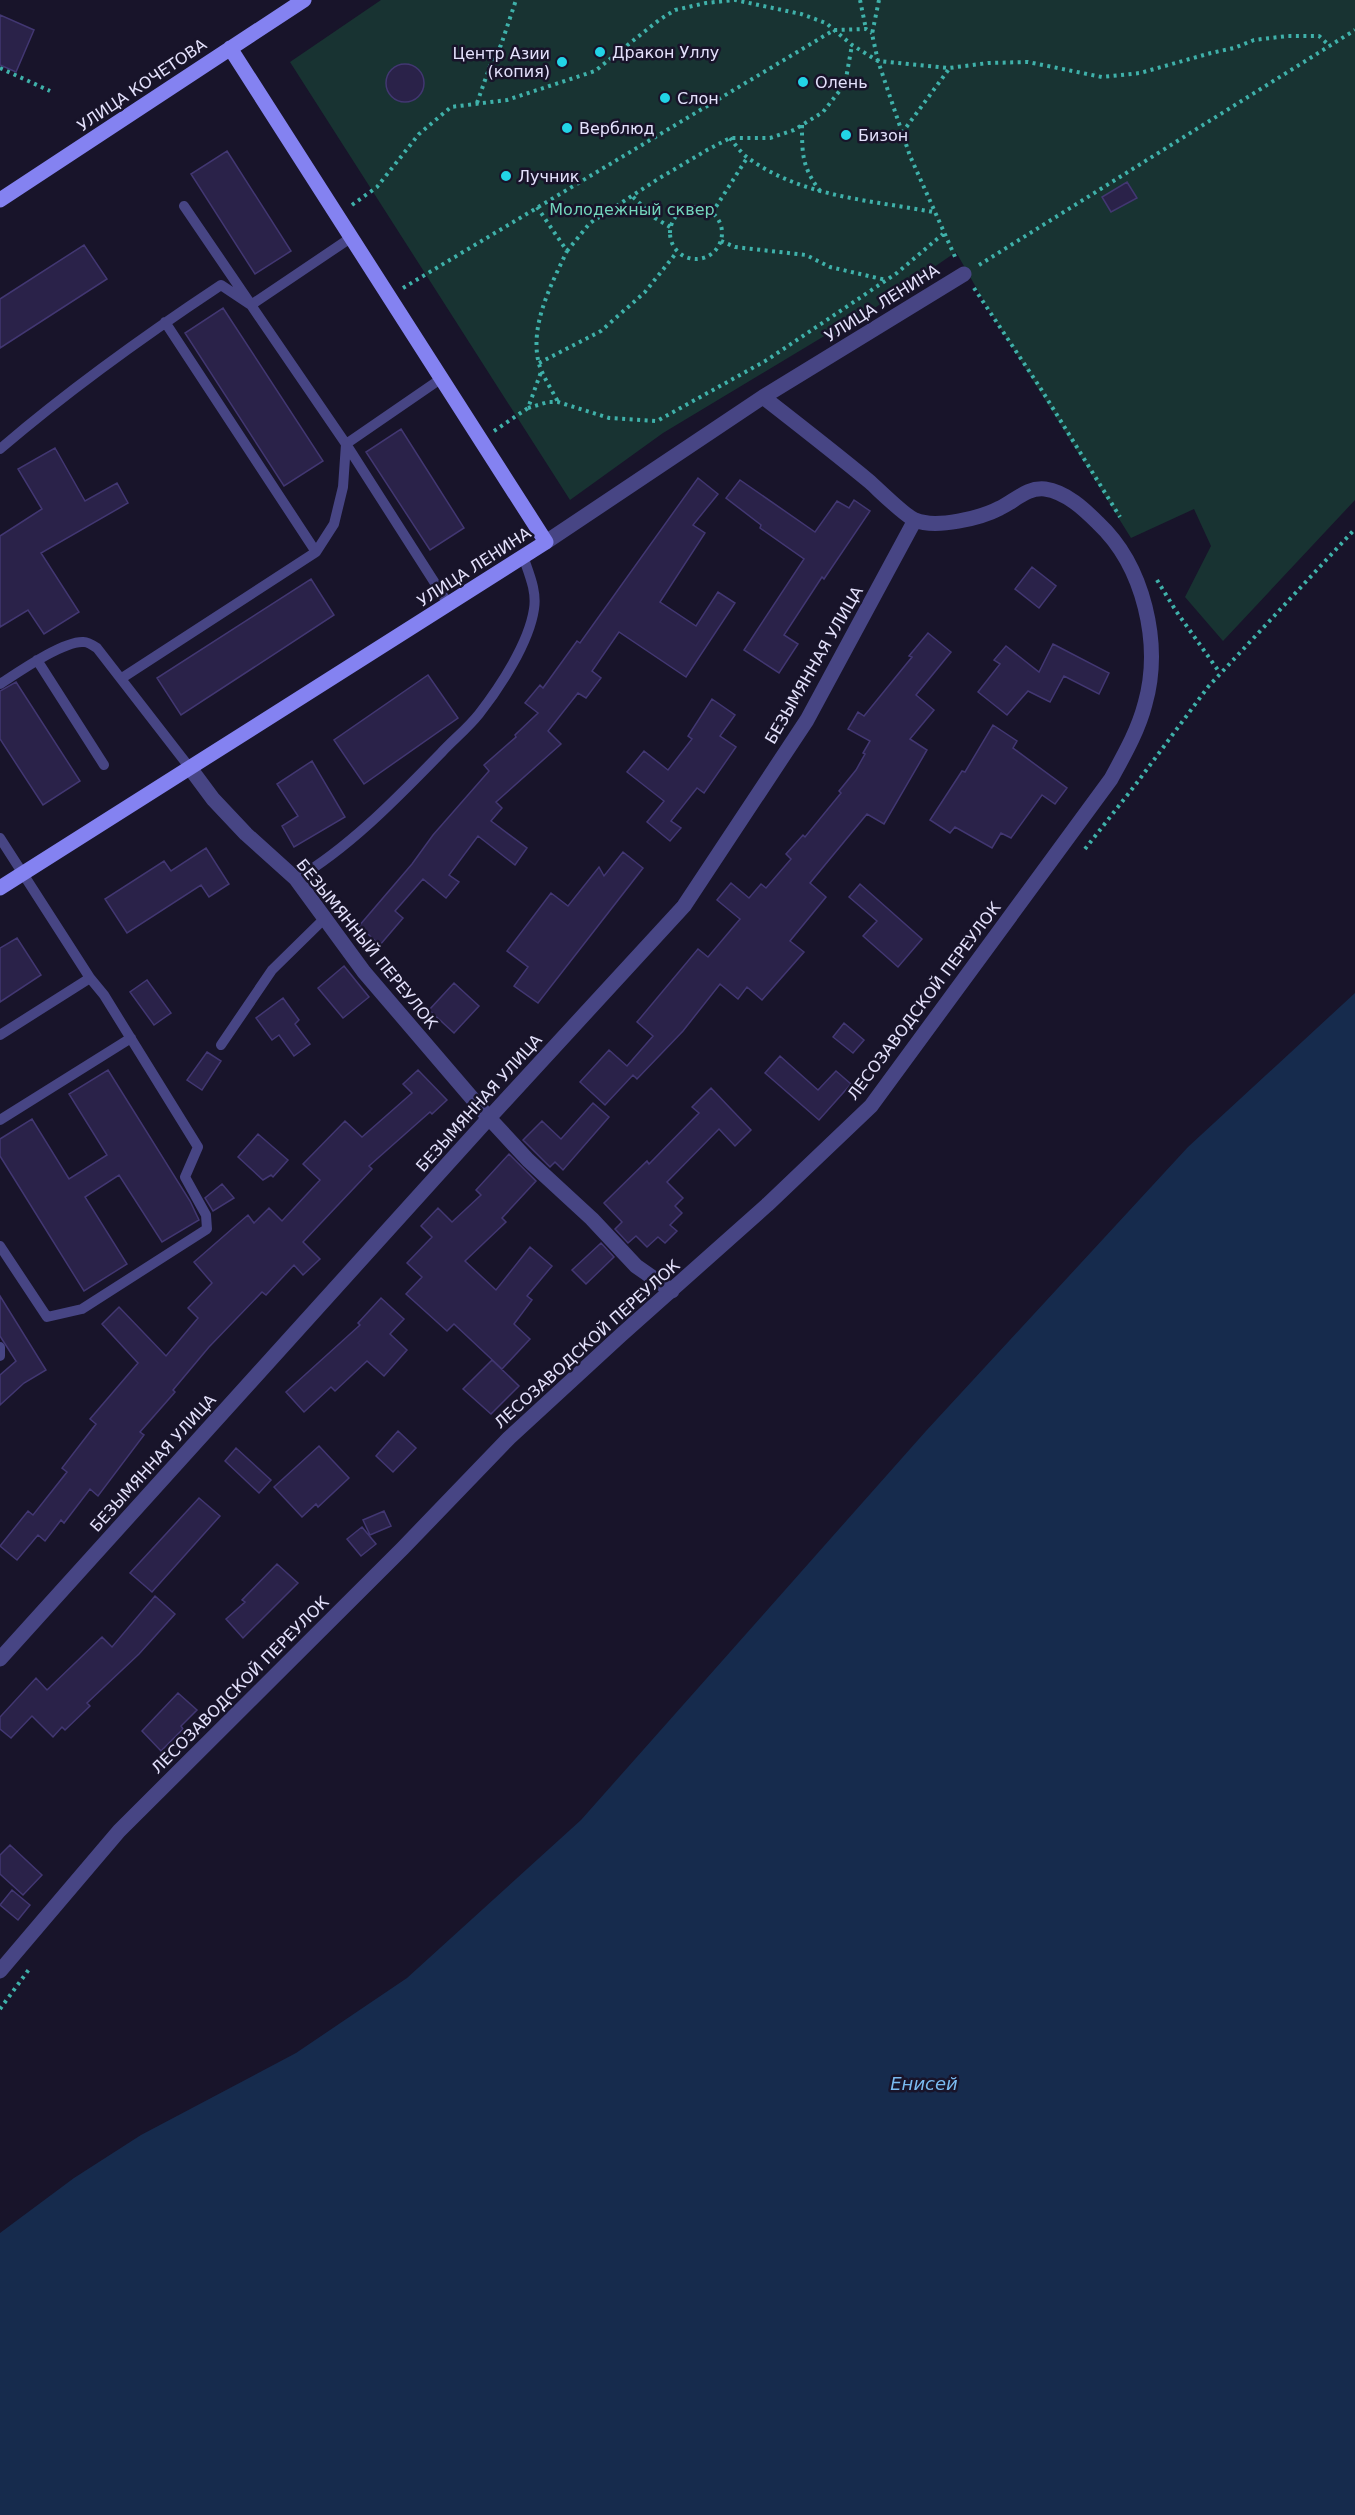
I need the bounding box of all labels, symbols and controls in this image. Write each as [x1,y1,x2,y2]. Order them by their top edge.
street label: УЛИЦА КОЧЕТОВА [74,35,210,135]
place label: Дракон Уллу [612,43,719,62]
place label: Центр Азии (копия) [452,44,550,81]
marker: Дракон Уллу [593,45,607,59]
marker: Центр Азии (копия) [555,55,569,69]
place label: Олень [815,73,868,92]
marker: Олень [796,75,810,89]
place label: Слон [677,89,719,108]
marker: Слон [658,91,672,105]
place label: Верблюд [579,119,655,138]
marker: Верблюд [560,121,574,135]
place label: Бизон [858,126,908,145]
marker: Бизон [839,128,853,142]
place label: Лучник [518,167,580,186]
marker: Лучник [499,169,513,183]
park label: Молодежный сквер [549,200,715,219]
street label: УЛИЦА ЛЕНИНА [821,260,943,346]
street label: УЛИЦА ЛЕНИНА [414,523,534,611]
street label: БЕЗЫМЯННАЯ УЛИЦА [761,583,867,747]
street label: БЕЗЫМЯННЫЙ ПЕРЕУЛОК [293,855,442,1033]
street label: ЛЕСОЗАВОДСКОЙ ПЕРЕУЛОК [843,898,1005,1104]
street label: БЕЗЫМЯННАЯ УЛИЦА [412,1030,546,1176]
street label: ЛЕСОЗАВОДСКОЙ ПЕРЕУЛОК [490,1255,684,1432]
street label: БЕЗЫМЯННАЯ УЛИЦА [86,1390,220,1536]
street label: ЛЕСОЗАВОДСКОЙ ПЕРЕУЛОК [147,1592,333,1778]
water label: Енисей [890,2073,958,2094]

